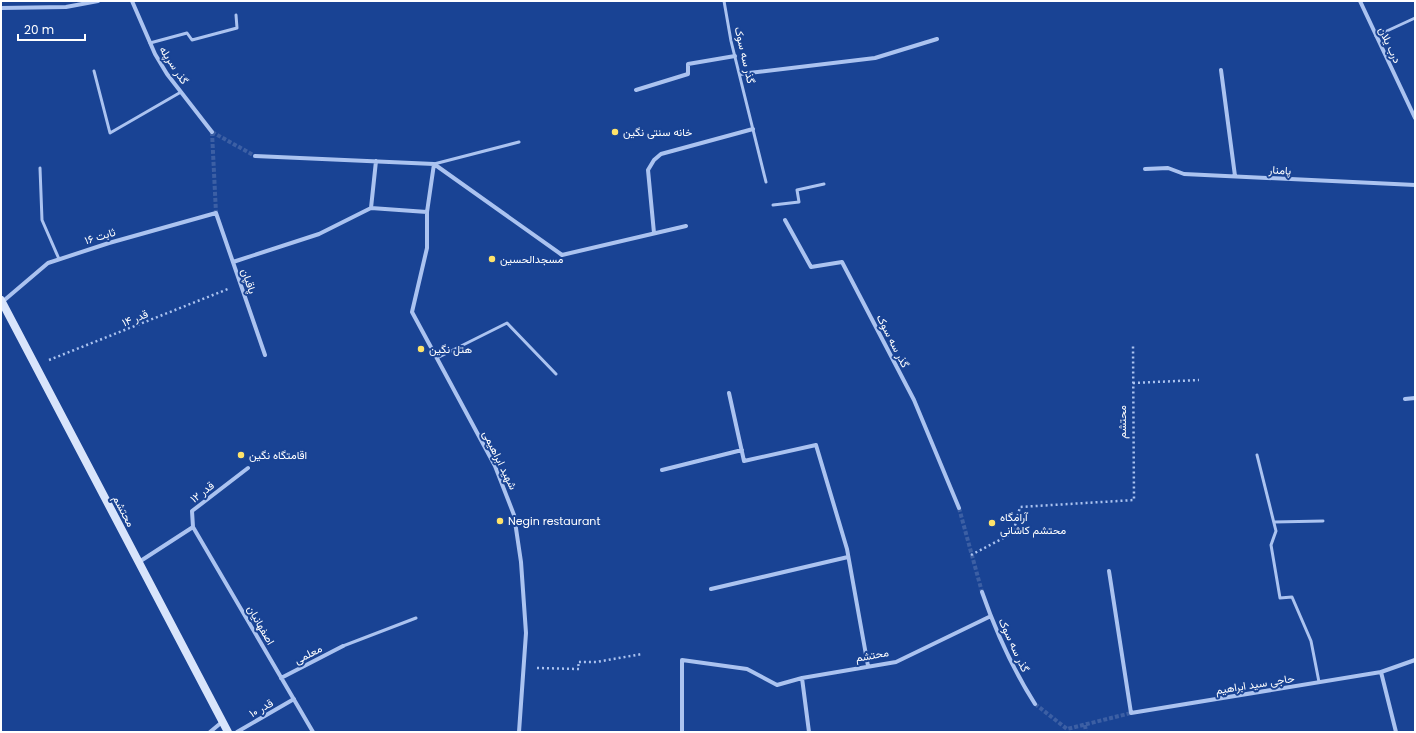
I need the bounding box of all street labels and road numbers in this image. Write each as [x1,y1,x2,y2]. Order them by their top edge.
street label: درب یلان [1375,24,1405,66]
street label: گذر سه سوک [731,25,759,85]
street label: گذر سرپله [156,43,192,87]
street label: پامنار [1267,161,1292,179]
street label: ثابت ۱۶ [83,224,118,248]
street label: پاقپان [237,266,261,296]
street label: قدر ۱۴ [119,306,151,330]
street label: گذر سه سوک [873,312,913,371]
street label: محتشم [1114,405,1130,439]
street label: شهید ابراهیمی [479,428,521,493]
street label: قدر ۱۲ [187,478,217,506]
street label: محتشم [109,492,139,530]
street label: اصفهانیان [243,602,279,648]
street label: گذر سه سوک [995,615,1034,675]
street label: معلمی [291,640,325,668]
street label: محتشم [854,644,890,666]
street label: حاجی سید ابراهیم [1214,670,1296,698]
street label: قدر ۱۰ [246,695,276,721]

